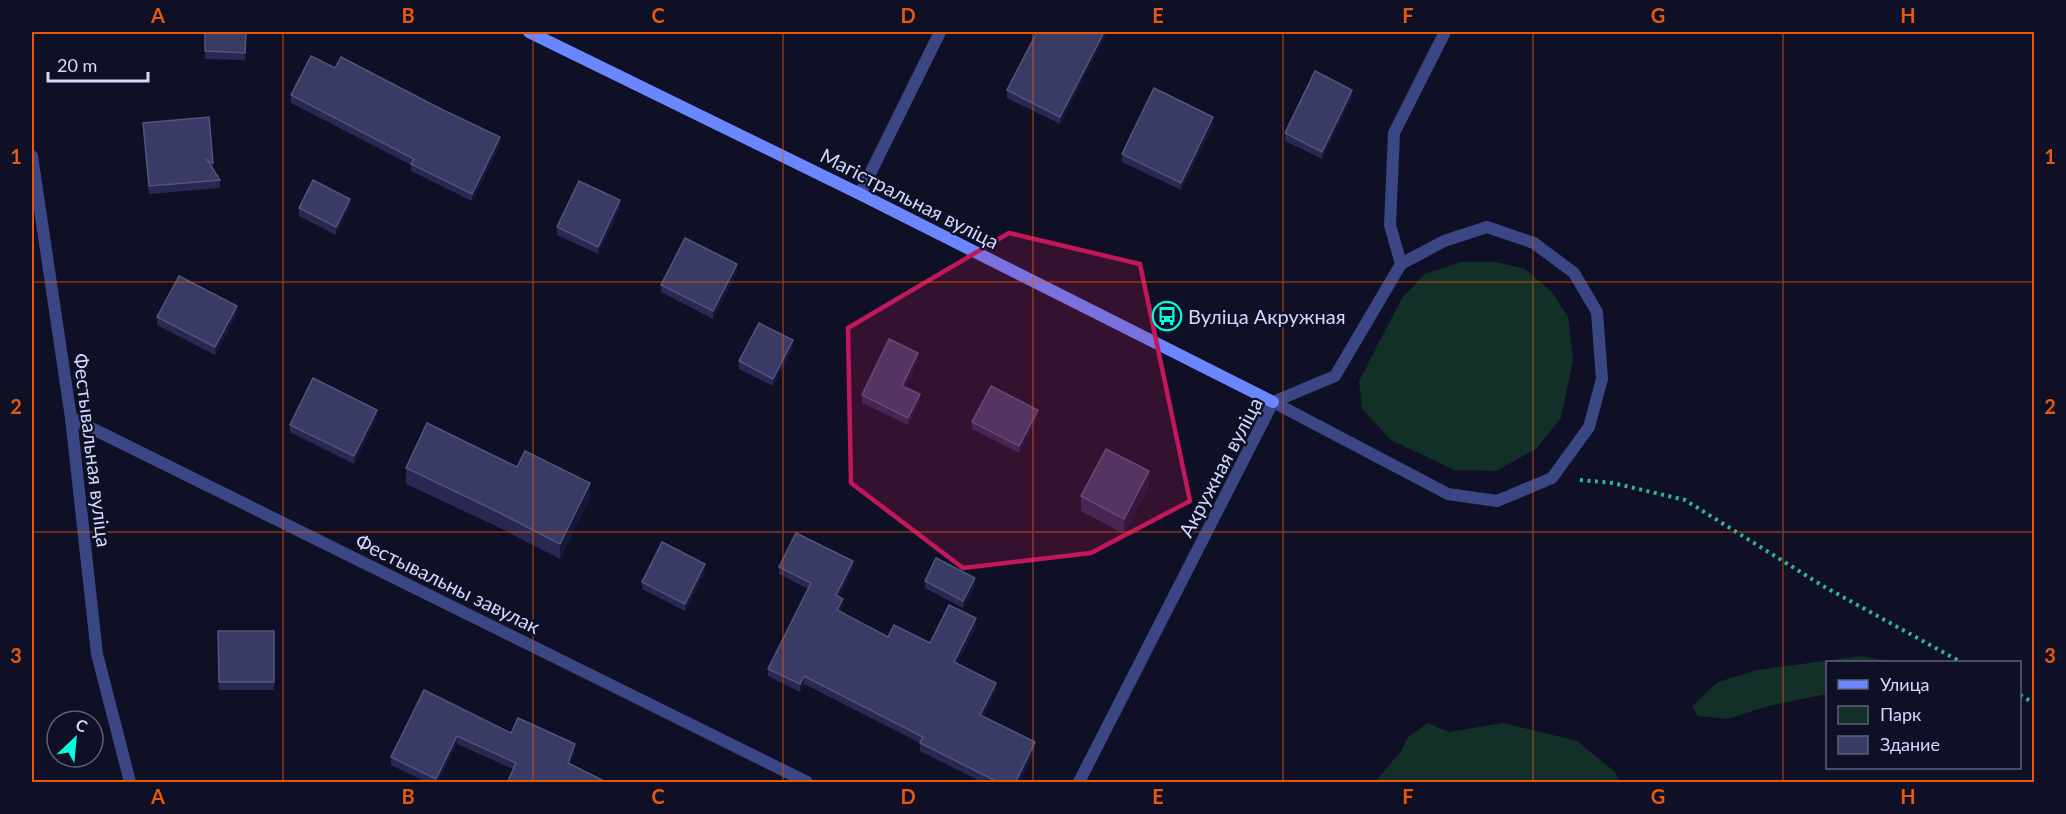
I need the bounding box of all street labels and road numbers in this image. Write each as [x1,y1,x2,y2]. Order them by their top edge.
street label: Магістральная вуліца [817,143,1003,253]
street label: Фестывальная вуліца [69,352,117,548]
street label: Акружная вуліца [1173,393,1267,541]
street label: Фестывальны завулак [352,528,545,638]

